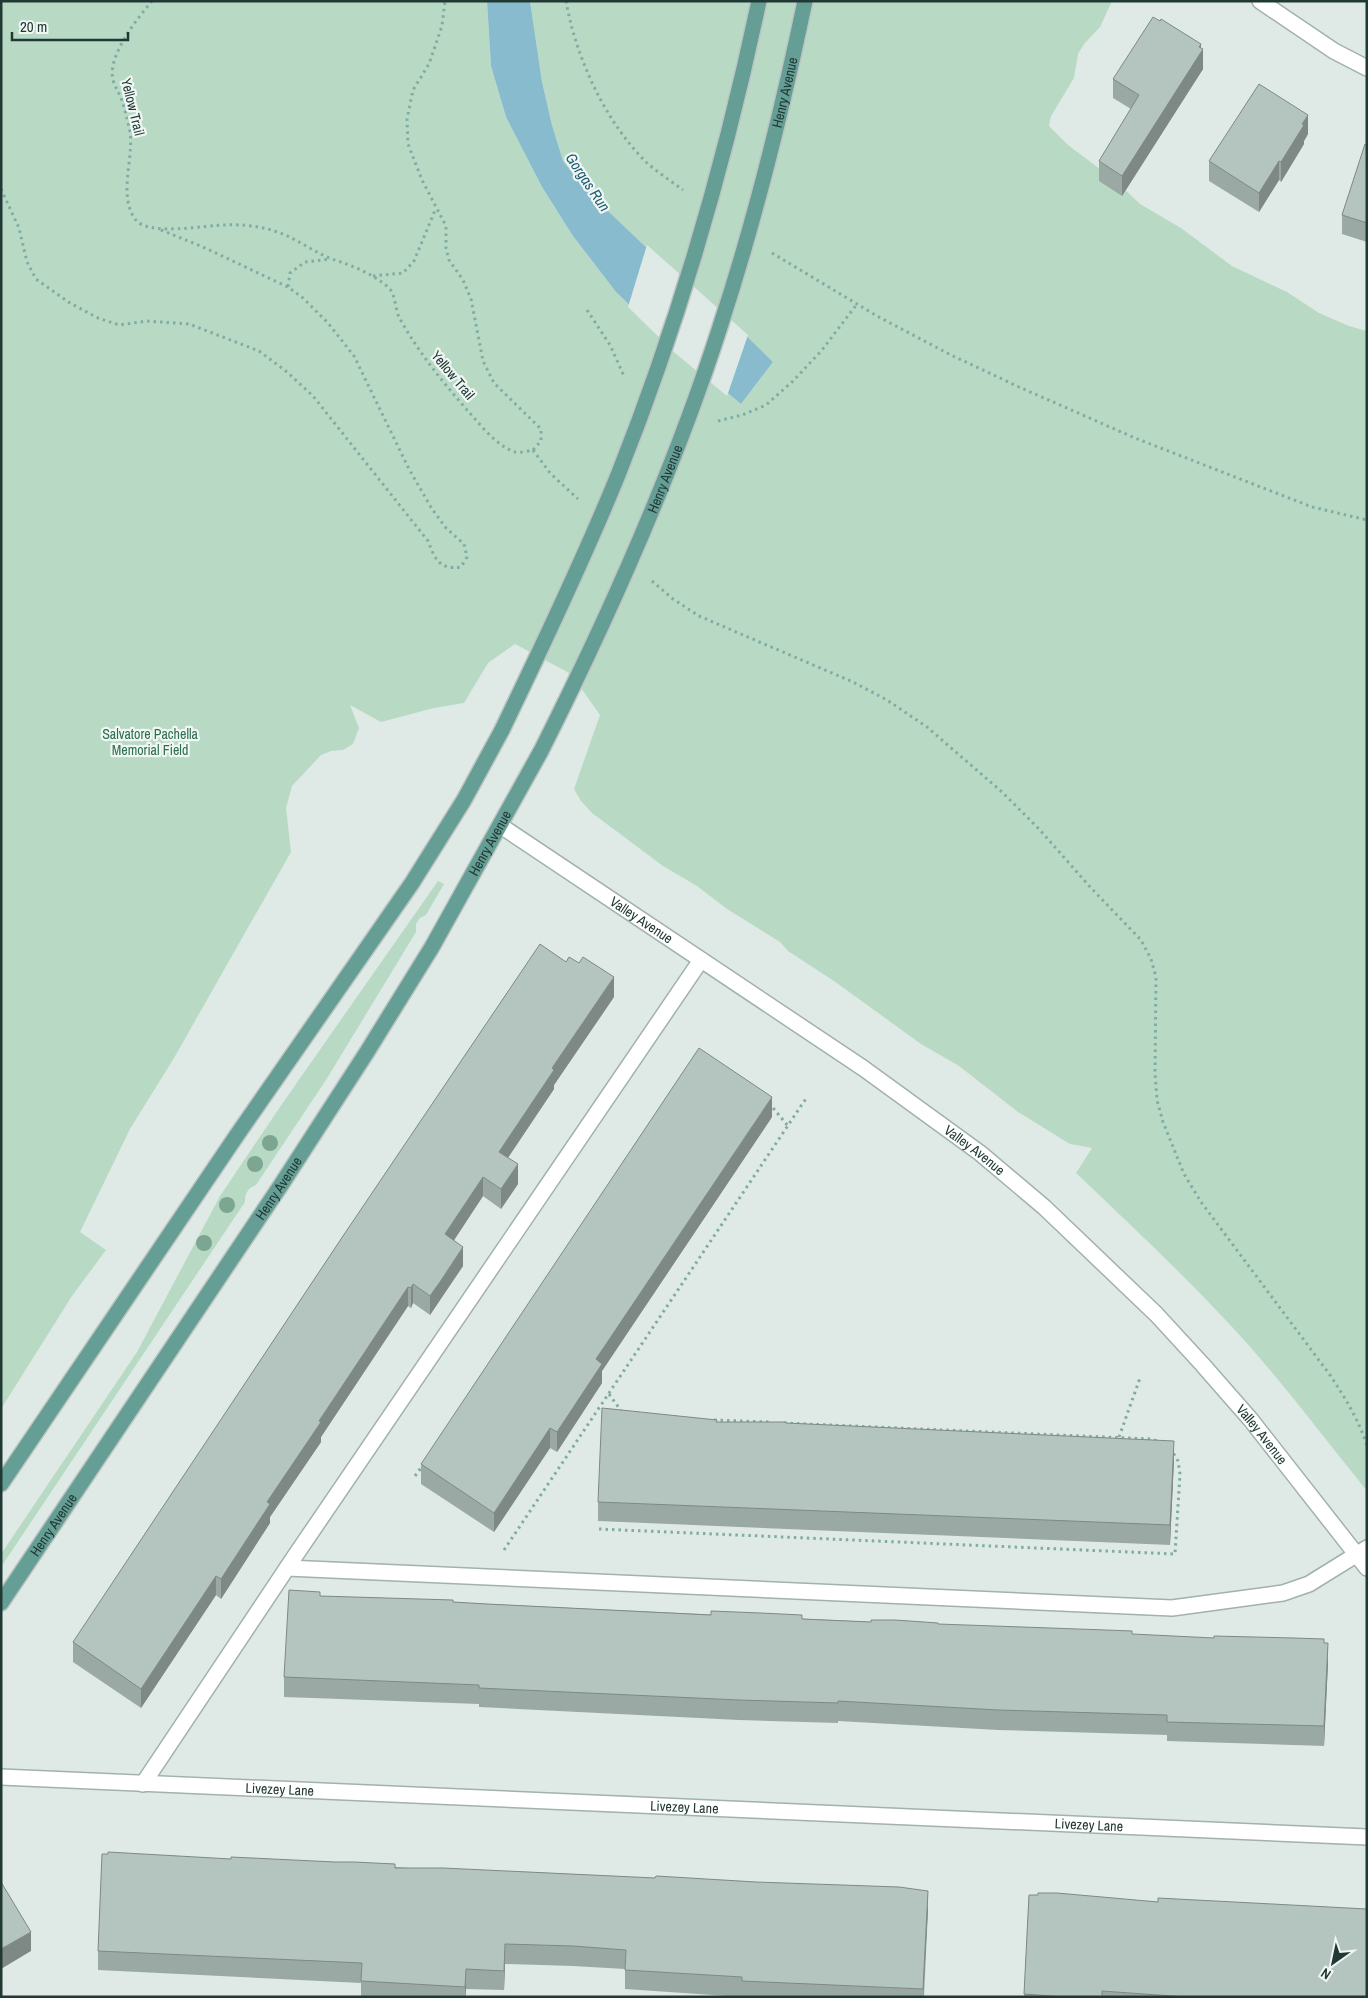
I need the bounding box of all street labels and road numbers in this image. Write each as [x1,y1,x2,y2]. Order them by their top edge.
street label: Henry Avenue [768,55,802,130]
street label: Yellow Trail [117,76,149,138]
street label: Yellow Trail [427,347,479,403]
street label: Henry Avenue [643,442,687,516]
street label: Henry Avenue [464,807,515,879]
street label: Valley Avenue [607,892,676,947]
street label: Valley Avenue [941,1121,1009,1179]
street label: Henry Avenue [251,1153,306,1223]
street label: Valley Avenue [1232,1401,1291,1468]
street label: Henry Avenue [26,1490,81,1560]
street label: Livezey Lane [245,1779,314,1800]
street label: Livezey Lane [650,1797,719,1818]
street label: Livezey Lane [1054,1814,1124,1835]

